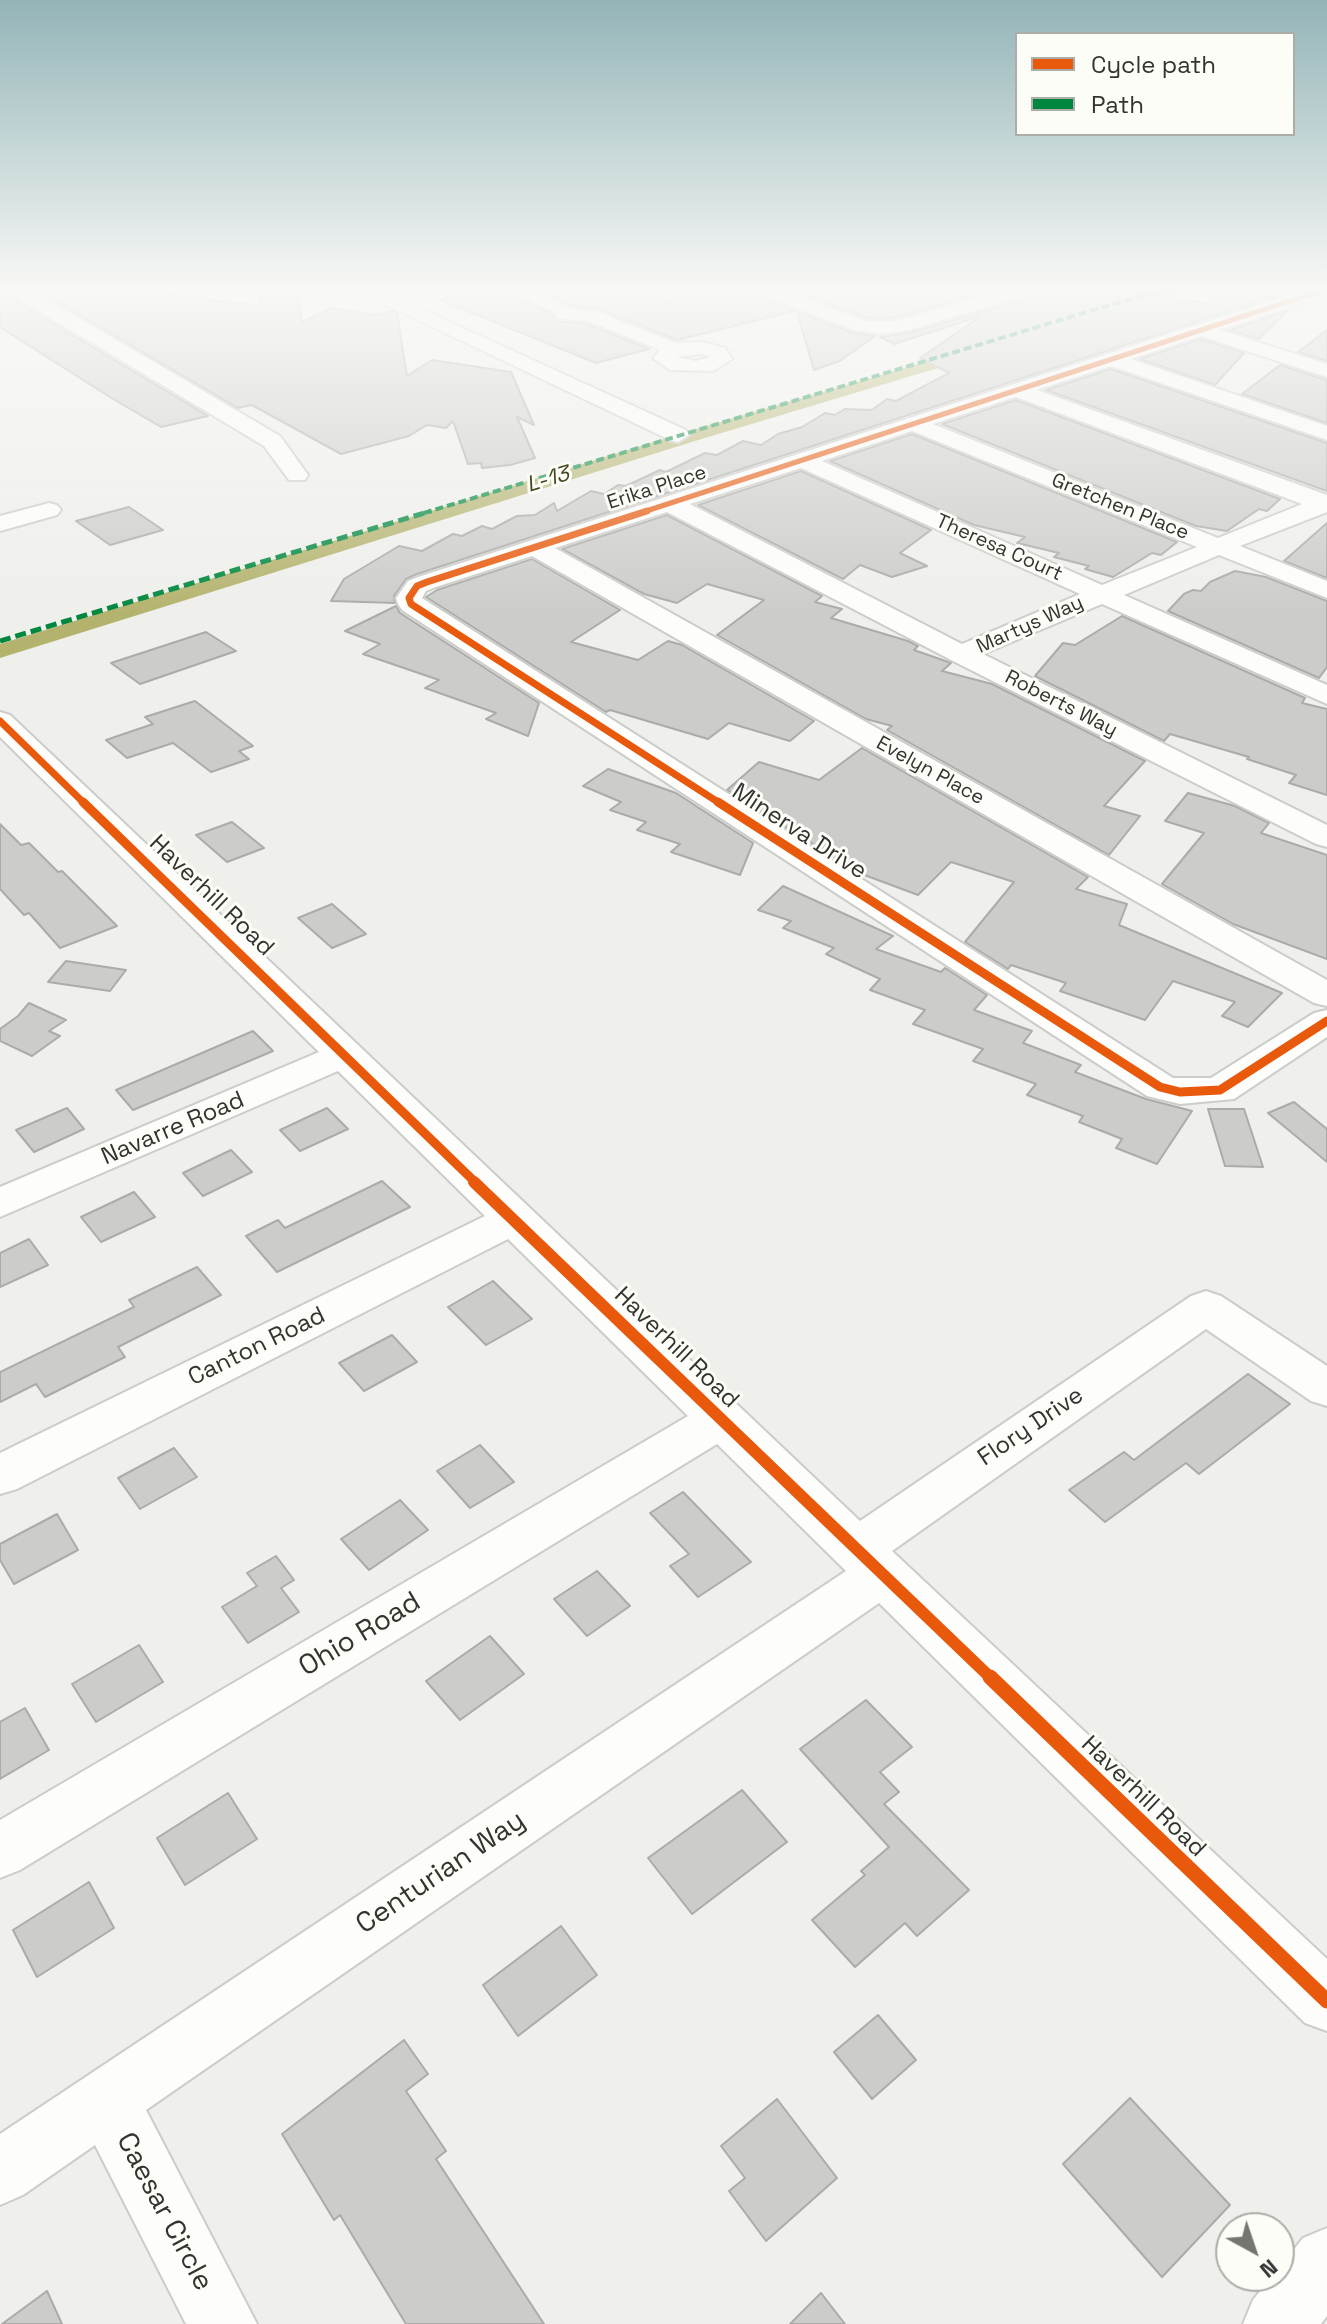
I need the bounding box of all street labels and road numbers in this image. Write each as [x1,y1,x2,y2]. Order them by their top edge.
street label: Erika Place [604,461,710,515]
street label: Gretchen Place [1048,469,1192,545]
street label: Theresa Court [932,509,1066,587]
street label: Martys Way [973,591,1087,659]
street label: Roberts Way [1001,665,1121,743]
street label: Evelyn Place [872,731,988,811]
street label: Minerva Drive [726,778,872,886]
street label: Haverhill Road [143,829,279,963]
street label: Navarre Road [97,1086,249,1172]
street label: Haverhill Road [608,1281,744,1415]
street label: Canton Road [184,1301,330,1393]
street label: Flory Drive [973,1381,1089,1473]
street label: Ohio Road [293,1586,427,1684]
street label: Haverhill Road [1075,1730,1211,1864]
street label: Centurian Way [350,1804,532,1942]
street label: Caesar Circle [108,2127,220,2297]

